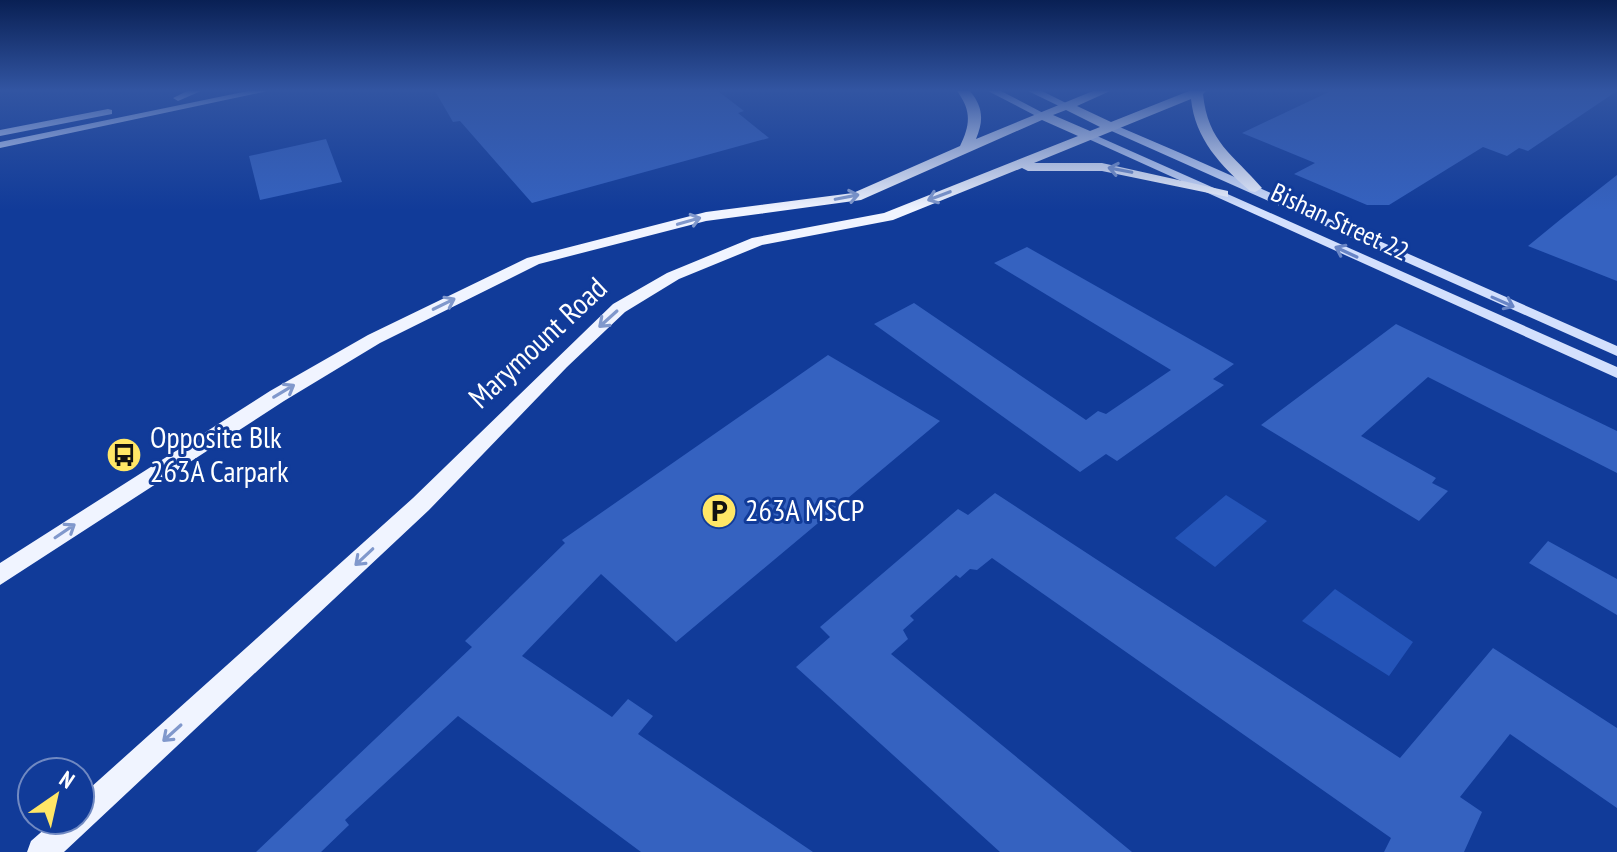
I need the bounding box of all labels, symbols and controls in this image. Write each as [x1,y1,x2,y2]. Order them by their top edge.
one-way arrow [1108,162,1133,177]
street label: Bishan Street 22 [1266,175,1414,268]
one-way arrow [834,189,859,204]
one-way arrow [927,190,952,205]
one-way arrow [676,213,702,228]
one-way arrow [1334,244,1358,259]
street label: Marymount Road [460,268,614,416]
one-way arrow [1491,295,1515,310]
one-way arrow [431,296,455,311]
one-way arrow [598,309,618,328]
one-way arrow [272,383,295,399]
place label: Opposite Blk 263A Carpark [150,417,289,490]
bus stop icon: Opposite Blk 263A Carpark [105,436,143,474]
place label: 263A MSCP [745,490,864,529]
parking icon: 263A MSCP [700,492,738,530]
one-way arrow [53,523,75,540]
one-way arrow [354,548,374,566]
one-way arrow [162,723,182,742]
north arrow [16,756,96,836]
text: N [54,764,80,794]

